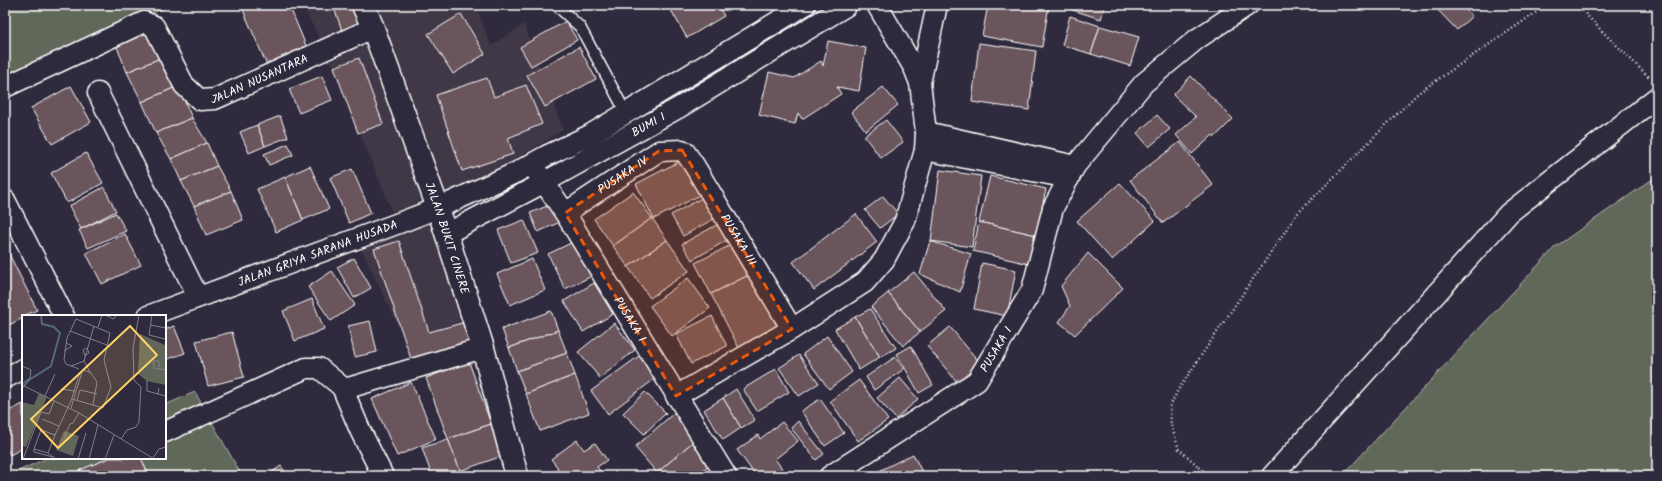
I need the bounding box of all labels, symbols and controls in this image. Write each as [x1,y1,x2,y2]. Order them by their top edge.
street label: JALAN NUSANTARA [211,49,311,109]
street label: BUMI I [628,108,669,142]
street label: PUSAKA IV [594,151,653,199]
street label: JALAN BUKIT CINERE [419,180,474,298]
street label: PUSAKA III [715,210,761,270]
street label: JALAN GRIYA SARANA HUSADA [235,215,400,292]
street label: PUSAKA I [608,293,651,346]
inset map [22,315,166,459]
street label: PUSAKA I [975,323,1018,376]

